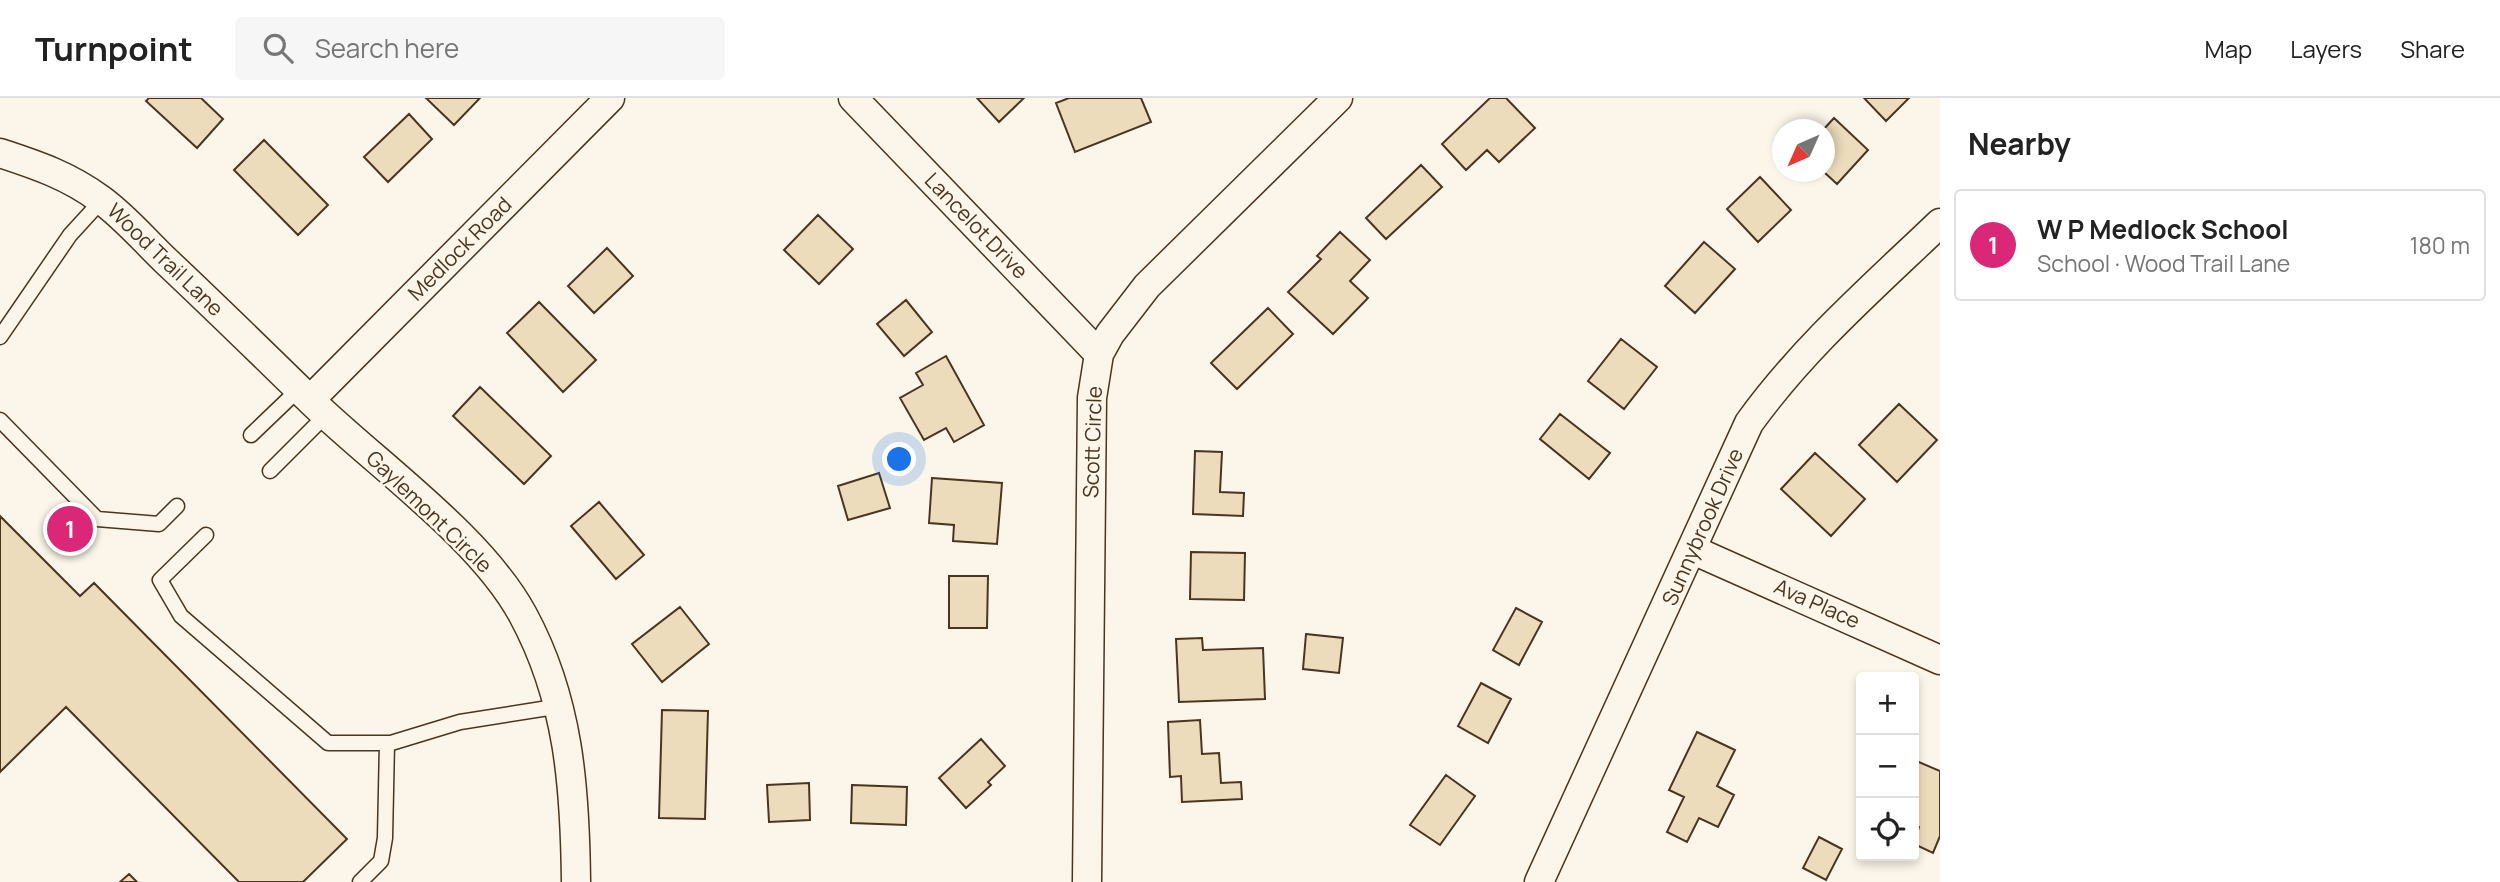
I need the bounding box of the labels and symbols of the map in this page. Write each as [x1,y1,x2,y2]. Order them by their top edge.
north arrow [1772,119,1835,182]
street label: Lancelot Drive [919,166,1035,284]
street label: Medlock Road [401,190,517,306]
street label: Wood Trail Lane [102,197,230,322]
street label: Scott Circle [1076,385,1108,499]
your location [882,442,916,476]
street label: Gaylemont Circle [361,444,499,579]
street label: Sunnybrook Drive [1655,444,1749,610]
pin: 1 [47,503,93,555]
street label: Ava Place [1770,572,1865,634]

